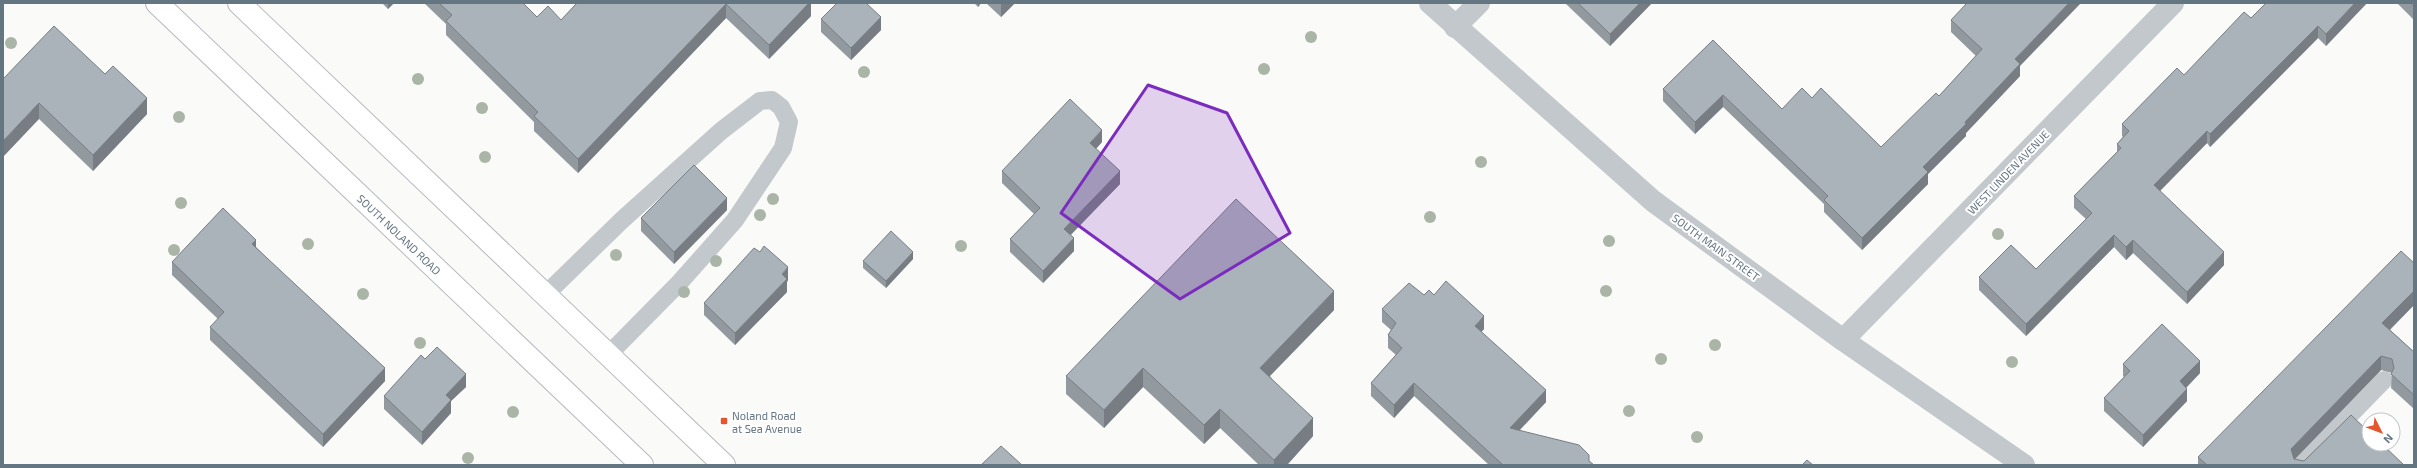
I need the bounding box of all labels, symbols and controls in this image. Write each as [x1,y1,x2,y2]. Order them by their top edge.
street label: WEST LINDEN AVENUE [1965,127,2051,217]
street label: SOUTH NOLAND ROAD [355,191,444,277]
street label: SOUTH MAIN STREET [1670,211,1763,283]
place label: Noland Road at Sea Avenue [732,409,802,435]
north arrow [2361,412,2401,452]
marker: Noland Road at Sea Avenue [719,416,729,426]
text: N [2381,432,2396,446]

